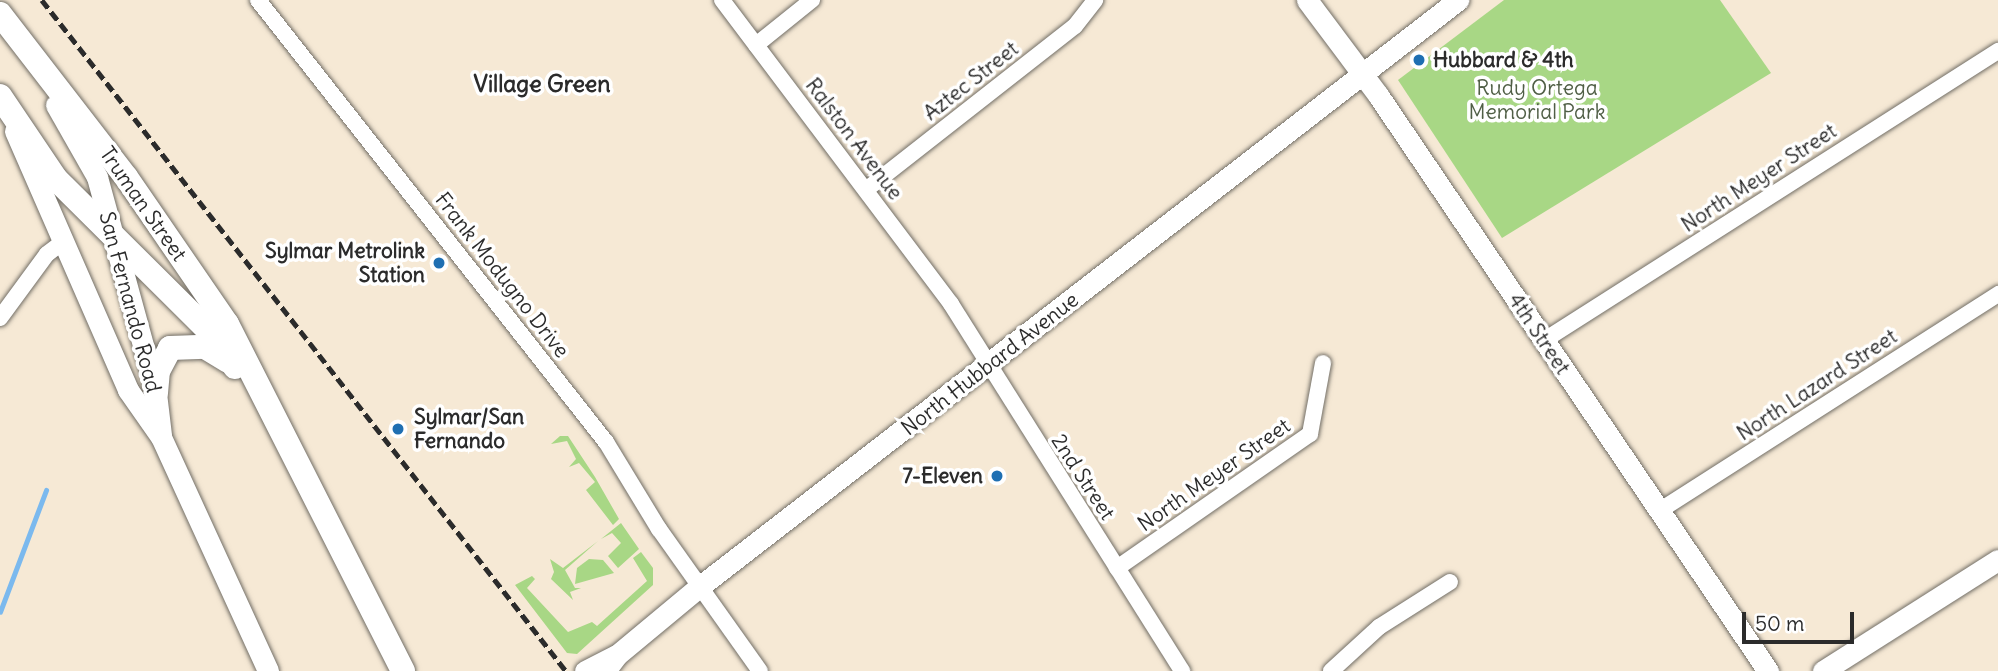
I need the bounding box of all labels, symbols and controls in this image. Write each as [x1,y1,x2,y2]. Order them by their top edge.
street label: Aztec Street [919,36,1023,126]
place label: Hubbard & 4th [1433,47,1574,73]
marker: Hubbard & 4th [1411,52,1427,68]
district label: Village Green [474,70,610,98]
street label: Ralston Avenue [800,73,908,205]
park label: Rudy Ortega Memorial Park [1469,75,1605,125]
street label: North Meyer Street [1677,118,1841,238]
street label: Truman Street [94,142,192,266]
street label: Frank Modugno Drive [430,187,574,363]
street label: San Fernando Road [94,209,166,395]
place label: Sylmar Metrolink Station [265,238,425,288]
marker: Sylmar Metrolink Station [431,255,447,271]
street label: North Hubbard Avenue [897,287,1083,441]
street label: 4th Street [1503,289,1575,379]
street label: North Lazard Street [1732,324,1902,446]
place label: Sylmar/San Fernando [414,404,524,454]
street label: North Meyer Street [1133,413,1295,537]
marker: Sylmar/San Fernando [388,419,408,439]
street label: 2nd Street [1046,429,1120,525]
place label: 7-Eleven [902,463,983,489]
marker: 7-Eleven [989,468,1005,484]
scale bar [1746,598,1858,642]
text: 50 m [1755,610,1804,637]

